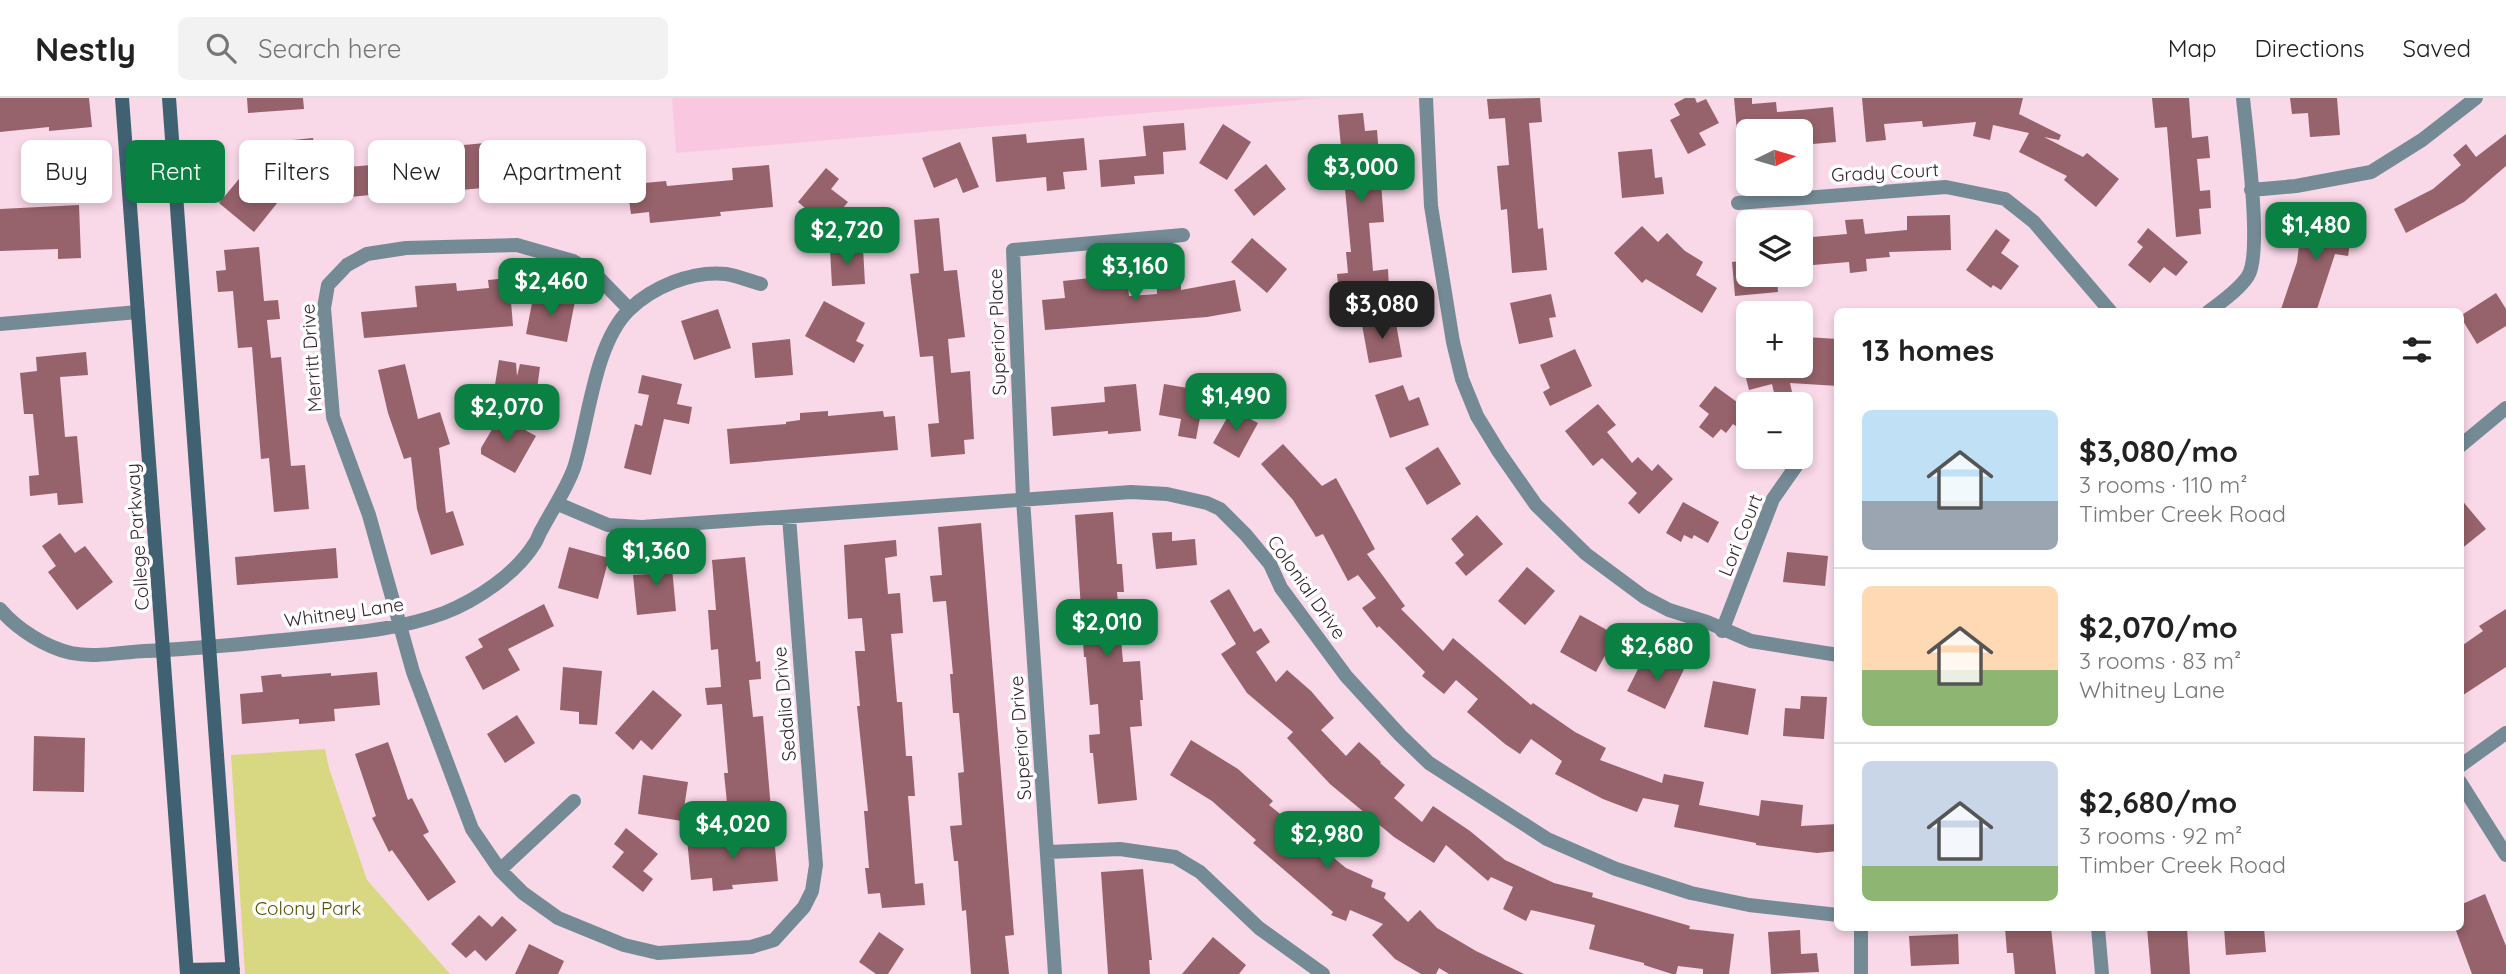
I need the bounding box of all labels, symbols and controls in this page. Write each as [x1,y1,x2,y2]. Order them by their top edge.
search box [178,17,668,80]
text: Nestly [35,28,136,69]
icon: search [202,29,240,67]
text: Search here [258,32,401,65]
text: Map [2168,33,2217,63]
text: Directions [2255,33,2365,63]
text: Saved [2403,33,2471,63]
north arrow [1736,119,1813,196]
map controls [1736,119,1813,469]
chip: Buy [21,140,112,203]
chip: Rent [126,140,225,203]
chip: Filters [239,140,354,203]
chip: New [368,140,465,203]
chip: Apartment [479,140,646,203]
pin: $3,000 [1304,144,1418,204]
text: $3,000 [1324,152,1398,181]
street label: Grady Court [1831,157,1939,187]
pin: $1,480 [2259,202,2373,262]
pin: $2,720 [790,208,904,267]
button: layers [1736,210,1813,287]
text: $1,480 [2281,210,2351,239]
text: $2,720 [811,215,883,244]
pin: $3,160 [1078,244,1192,303]
text: $3,160 [1102,251,1168,280]
pin: $2,460 [494,258,608,318]
text: $2,460 [514,266,588,295]
street label: Superior Place [983,268,1011,396]
pin: $3,080 [1325,282,1439,341]
text: $3,080 [1345,289,1419,318]
button: + [1736,301,1813,378]
street label: Merritt Drive [295,303,327,413]
text: 13 homes [1862,331,1994,369]
icon: filters [2398,331,2436,369]
pin: $1,490 [1179,374,1293,433]
text: $1,490 [1201,381,1271,410]
pin: $2,070 [450,384,564,444]
text: $2,070 [470,392,544,421]
button: − [1736,392,1813,469]
text: $3,080/mo [2079,432,2238,470]
icon: home [1918,438,2002,522]
street label: College Parkway [120,463,154,611]
text: 3 rooms · 110 m² [2079,470,2248,499]
street label: Lori Court [1713,490,1767,580]
text: Timber Creek Road [2079,499,2286,528]
pin: $1,360 [599,528,713,588]
street label: Colonial Drive [1262,530,1352,644]
text: $1,360 [622,536,690,565]
street label: Whitney Lane [283,592,405,632]
pin: $2,010 [1050,600,1164,659]
text: $2,010 [1072,607,1142,636]
text: $2,070/mo [2079,608,2238,646]
icon: home [1918,614,2002,698]
pin: $2,680 [1600,624,1714,683]
text: $2,680 [1621,631,1693,660]
street label: Sedalia Drive [767,646,801,762]
text: 3 rooms · 83 m² [2079,646,2241,675]
street label: Superior Drive [1004,675,1036,801]
text: Whitney Lane [2079,675,2225,704]
text: $2,680/mo [2079,783,2237,821]
icon: home [1918,789,2002,873]
pin: $4,020 [676,802,790,861]
text: $4,020 [696,809,770,838]
pin: $2,980 [1270,812,1384,871]
text: $2,980 [1291,819,1363,848]
text: 3 rooms · 92 m² [2079,821,2242,850]
text: Timber Creek Road [2079,850,2286,879]
park label: Colony Park [255,896,361,920]

